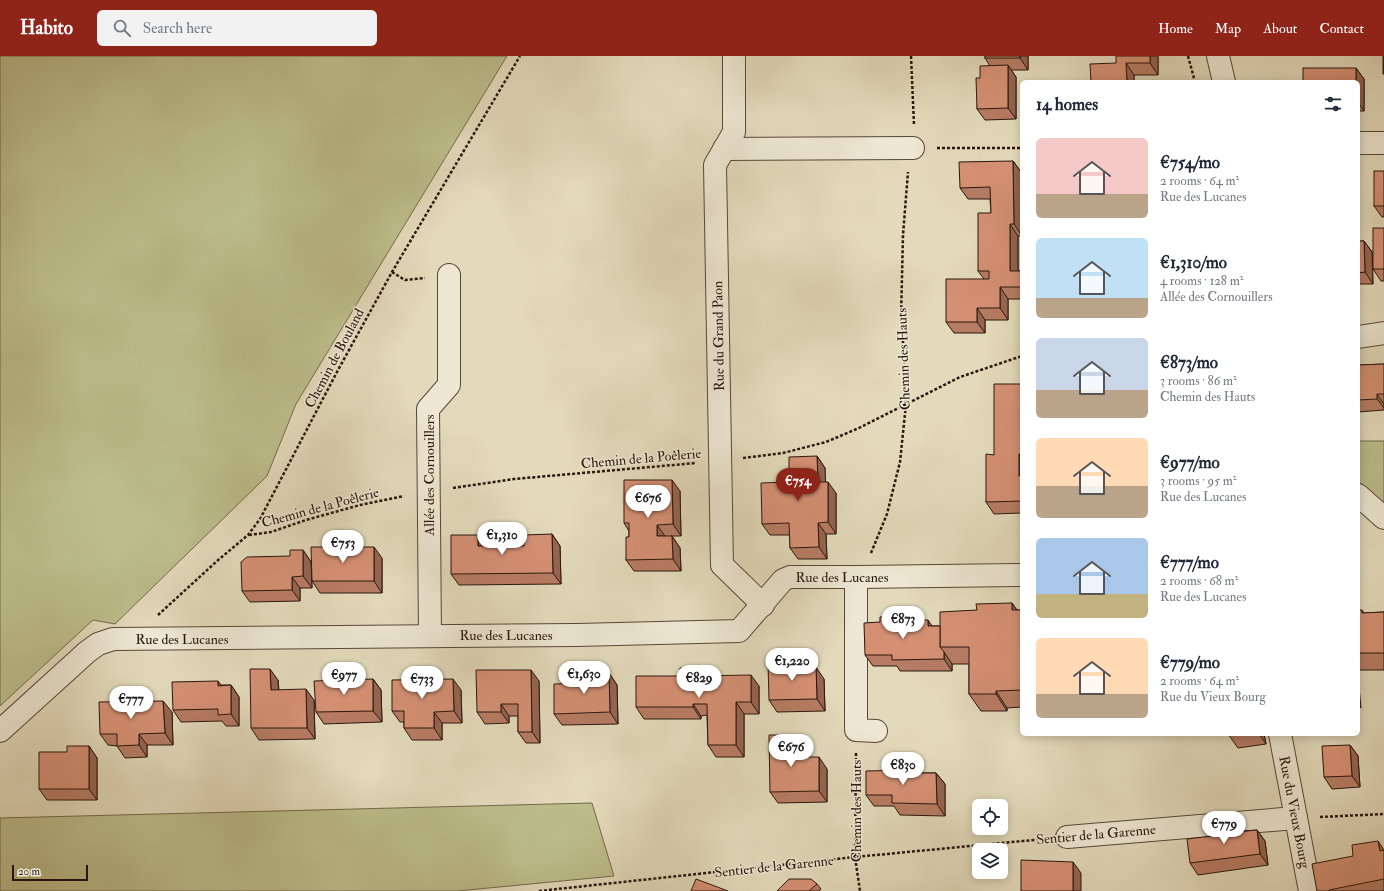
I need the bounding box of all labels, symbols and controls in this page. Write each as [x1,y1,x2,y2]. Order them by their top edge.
search box [97,10,377,46]
text: Habito [20,16,73,40]
icon: search [111,17,133,39]
text: Search here [143,19,212,38]
text: Home [1158,20,1193,37]
text: Map [1215,20,1241,37]
text: About [1263,20,1297,37]
text: Contact [1319,20,1364,37]
icon: filters [1322,93,1344,115]
text: 14 homes [1036,94,1098,115]
text: €754/mo [1160,152,1220,173]
icon: home [1068,154,1116,202]
text: 2 rooms · 64 m² [1160,173,1239,189]
text: Rue des Lucanes [1160,189,1246,205]
text: €1,310/mo [1160,252,1227,273]
icon: home [1068,254,1116,302]
text: 4 rooms · 128 m² [1160,273,1243,289]
street label: Rue du Grand Paon [709,281,728,391]
text: Allée des Cornouillers [1160,289,1273,305]
street label: Chemin de Bouland [301,305,368,411]
street label: Chemin des Hauts [893,307,914,410]
text: €873/mo [1160,352,1218,373]
icon: home [1068,354,1116,402]
text: 3 rooms · 86 m² [1160,373,1237,389]
text: Chemin des Hauts [1160,389,1255,405]
street label: Allée des Cornouillers [421,414,438,537]
street label: Chemin de la Poêlerie [580,445,702,472]
text: €977/mo [1160,452,1220,473]
icon: home [1068,454,1116,502]
pin: €754 [774,468,822,502]
text: €754 [785,473,811,489]
text: 3 rooms · 95 m² [1160,473,1236,489]
street label: Chemin de la Poêlerie [260,484,381,531]
pin: €676 [624,485,672,519]
text: Rue des Lucanes [1160,489,1246,505]
text: €676 [635,490,661,506]
pin: €1,310 [469,522,535,556]
text: €1,310 [486,527,518,543]
pin: €753 [319,530,367,564]
text: €753 [331,535,355,551]
text: €777/mo [1160,552,1219,573]
icon: home [1068,554,1116,602]
street label: Rue des Lucanes [795,569,889,586]
text: 2 rooms · 68 m² [1160,573,1238,589]
text: Rue des Lucanes [1160,589,1246,605]
pin: €873 [879,606,927,640]
text: €873 [891,611,915,627]
street label: Rue des Lucanes [459,627,553,644]
street label: Rue des Lucanes [135,631,229,648]
pin: €1,220 [759,648,825,682]
text: €779/mo [1160,652,1220,673]
text: €1,220 [774,653,810,669]
icon: home [1068,654,1116,702]
pin: €1,630 [551,661,617,695]
pin: €977 [320,662,368,696]
pin: €829 [675,665,723,699]
pin: €733 [398,666,446,700]
text: €1,630 [567,666,601,682]
text: €977 [331,667,357,683]
text: €829 [686,670,712,686]
text: €733 [410,671,434,687]
text: 2 rooms · 64 m² [1160,673,1239,689]
pin: €777 [107,686,155,720]
text: Rue du Vieux Bourg [1160,689,1266,705]
text: €777 [118,691,144,707]
pin: €676 [767,734,815,768]
text: €676 [778,739,804,755]
pin: €830 [879,752,927,786]
street label: Rue du Vieux Bourg [1275,755,1314,871]
text: €830 [890,757,916,773]
street label: Chemin des Hauts [848,760,865,862]
map controls [972,799,1008,879]
button: locate [972,799,1008,835]
pin: €779 [1200,811,1248,845]
text: €779 [1211,816,1237,832]
street label: Sentier de la Garenne [1036,821,1157,848]
button: layers [972,843,1008,879]
street label: Sentier de la Garenne [714,852,835,881]
scale bar [12,863,88,882]
text: 20 m [18,865,40,878]

